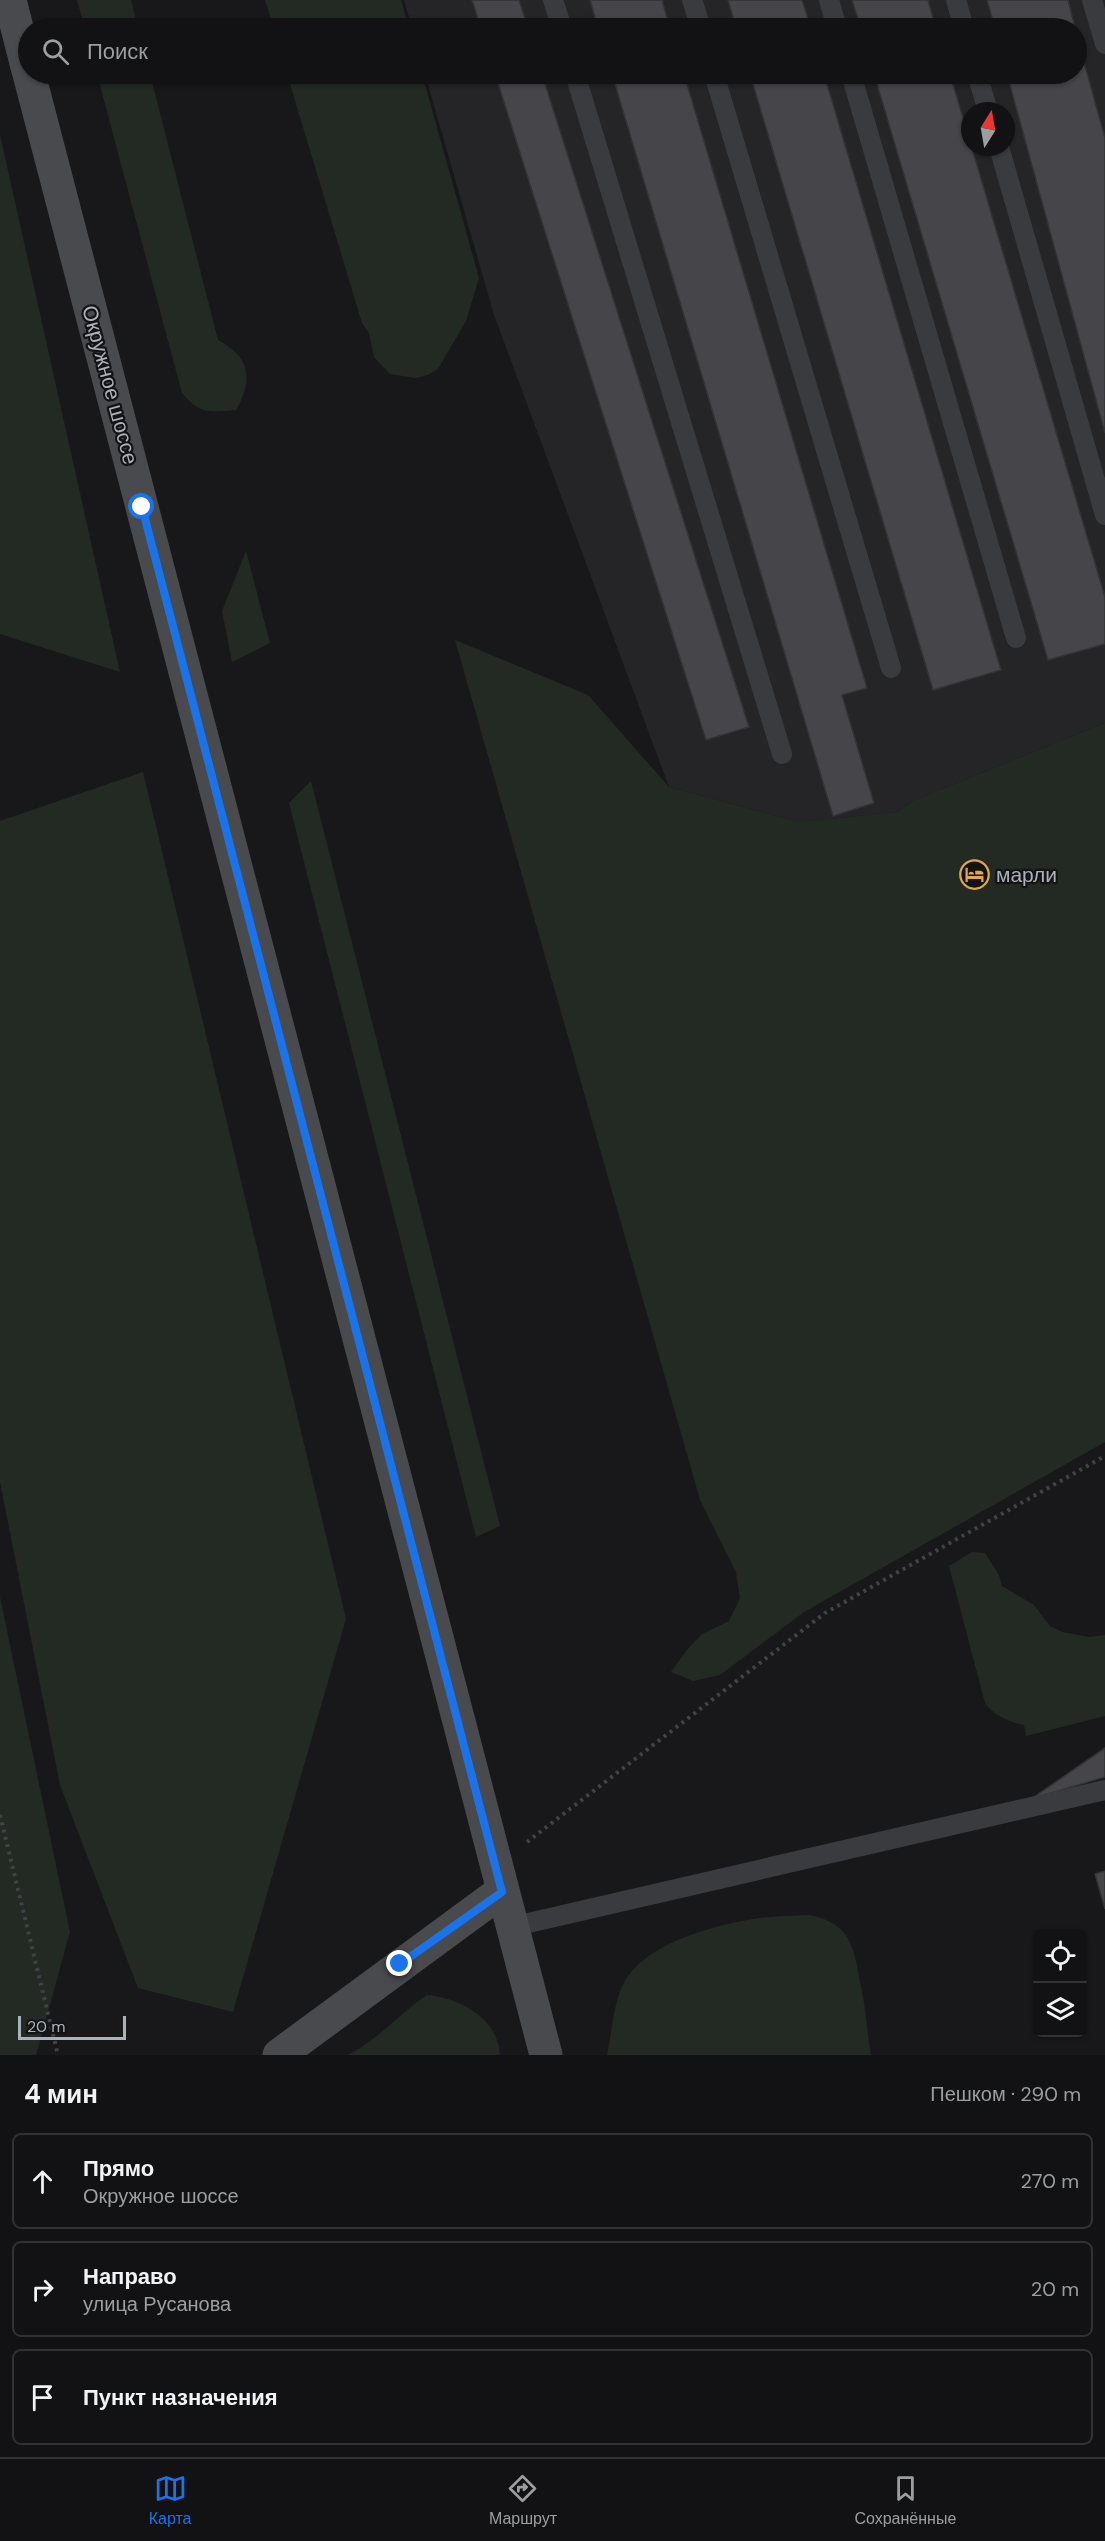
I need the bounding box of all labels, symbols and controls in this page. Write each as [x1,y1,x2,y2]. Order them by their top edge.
search box [18,18,1087,84]
icon: search [39,35,72,68]
text: Поиск [87,37,148,66]
north arrow [961,102,1015,156]
street label: Окружное шоссе [75,302,145,468]
route start [128,493,154,519]
hotel icon: марли [959,859,991,891]
place label: марли [996,861,1057,889]
map controls [1033,1929,1087,2037]
button: locate [1033,1929,1087,1983]
route end [386,1950,412,1976]
button: layers [1033,1983,1087,2037]
scale bar [18,2013,126,2040]
text: 20 m [27,2016,66,2037]
text: 4 мин [24,2077,98,2111]
text: Пешком · 290 m [930,2081,1081,2107]
text: Прямо [83,2154,154,2183]
icon: ahead [26,2165,59,2198]
text: 270 m [1021,2168,1079,2194]
text: Окружное шоссе [83,2183,239,2209]
text: Направо [83,2262,177,2291]
icon: right [26,2273,59,2306]
text: 20 m [1031,2276,1079,2302]
text: улица Русанова [83,2291,231,2317]
icon: arrive [26,2381,59,2414]
text: Пункт назначения [83,2383,278,2412]
tab: Карта [149,2472,192,2529]
tab: Маршрут [489,2472,557,2529]
tab: Сохранённые [854,2472,956,2529]

